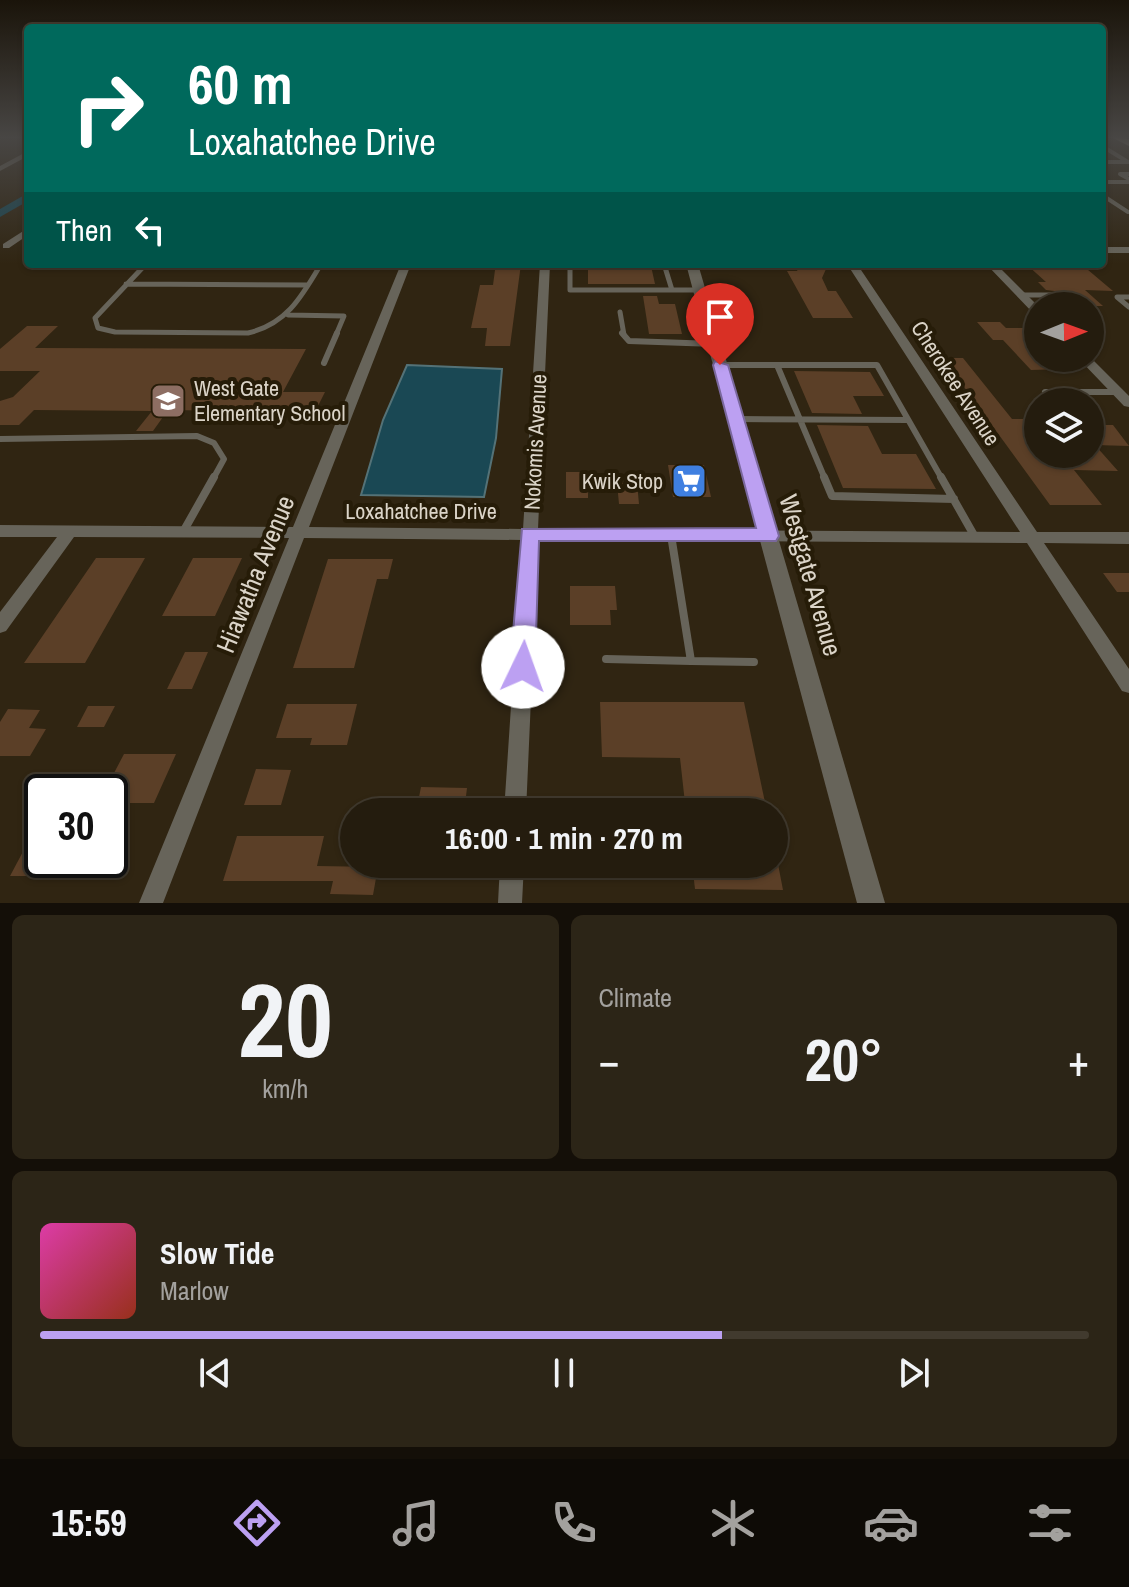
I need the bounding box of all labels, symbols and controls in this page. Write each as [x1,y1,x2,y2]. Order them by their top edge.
text: 60 m [188,46,293,121]
icon: right [56,56,160,160]
text: Loxahatchee Drive [188,118,436,166]
icon: left [128,208,172,252]
text: Then [56,210,112,250]
pin [686,283,754,365]
north arrow [1024,292,1104,372]
map controls [1024,292,1104,468]
icon: arrive [698,295,742,339]
street label: Cherokee Avenue [904,315,1008,451]
place label: West Gate Elementary School [194,373,345,428]
street label: Nokomis Avenue [516,373,554,511]
school or university icon: West Gate Elementary School [149,382,187,420]
button: layers [1024,388,1104,468]
supermarket icon: Kwik Stop [670,462,708,500]
place label: Kwik Stop [582,466,663,496]
street label: Hiawatha Avenue [208,490,302,658]
street label: Westgate Avenue [771,490,851,660]
street label: Loxahatchee Drive [345,496,497,526]
position arrow [481,625,565,709]
speed limit sign: 30 [24,774,128,878]
text: 16:00 · 1 min · 270 m [445,818,683,858]
text: 20 [238,949,333,1089]
text: Climate [599,980,672,1015]
text: 20° [804,1019,883,1100]
text: − [599,1030,620,1090]
text: + [1068,1030,1089,1090]
text: km/h [262,1071,308,1106]
text: Slow Tide [160,1233,274,1273]
text: Marlow [160,1273,229,1308]
icon: previous [193,1351,237,1395]
icon: pause [542,1351,586,1395]
icon: next [892,1351,936,1395]
icon: directions [229,1495,285,1551]
icon: music [388,1495,444,1551]
icon: phone [546,1495,602,1551]
icon: climate [705,1495,761,1551]
icon: car [863,1495,919,1551]
icon: filters [1022,1495,1078,1551]
text: 15:59 [51,1499,127,1547]

